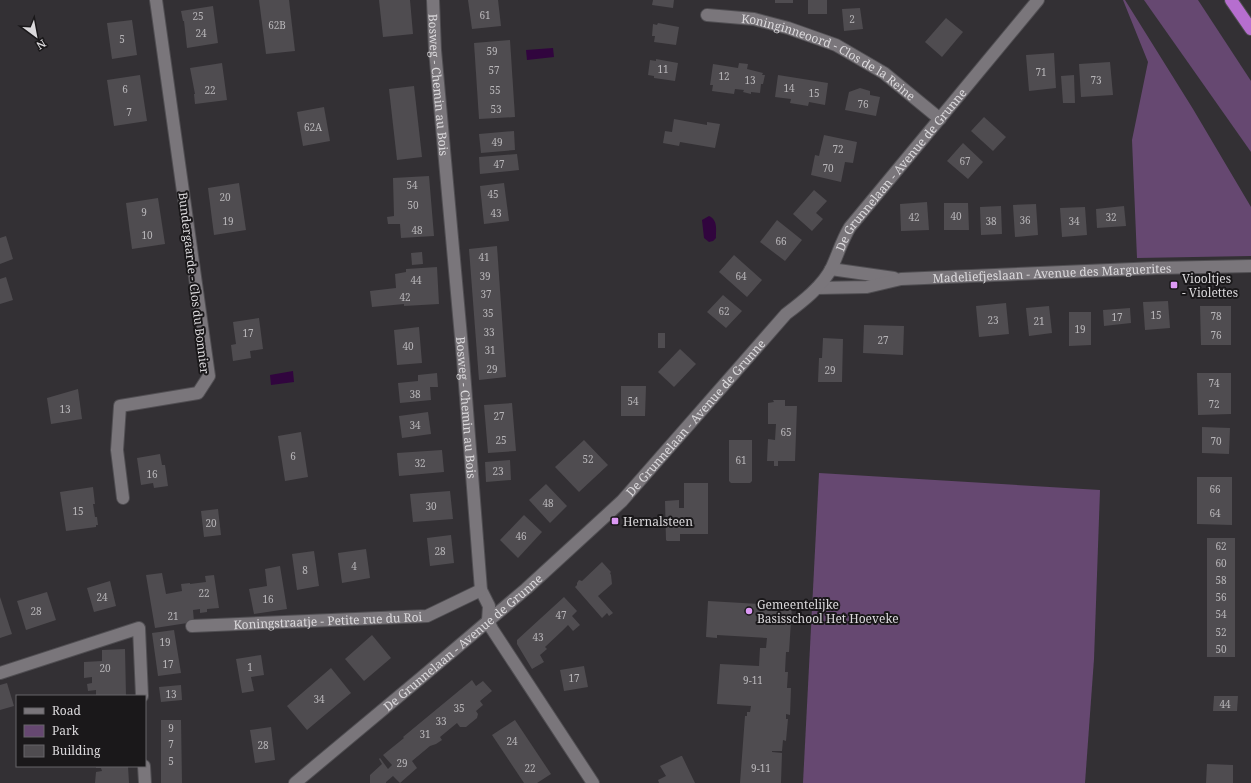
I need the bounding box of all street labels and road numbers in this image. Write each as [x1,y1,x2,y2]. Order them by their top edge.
street label: Koninginneoord - Clos de la Reine [741,9,919,104]
street label: Bosweg - Chemin au Bois [425,13,453,157]
street label: De Grunnelaan - Avenue de Grunne [831,84,970,253]
street label: Bundergaarde - Clos du Bonnier [174,191,214,375]
street label: Madeliefjeslaan - Avenue des Marguerites [932,259,1171,286]
street label: De Grunnelaan - Avenue de Grunne [622,335,769,500]
street label: Bosweg - Chemin au Bois [452,336,481,479]
street label: De Grunnelaan - Avenue de Grunne [379,570,546,714]
street label: Koningstraatje - Petite rue du Roi [233,608,423,633]

